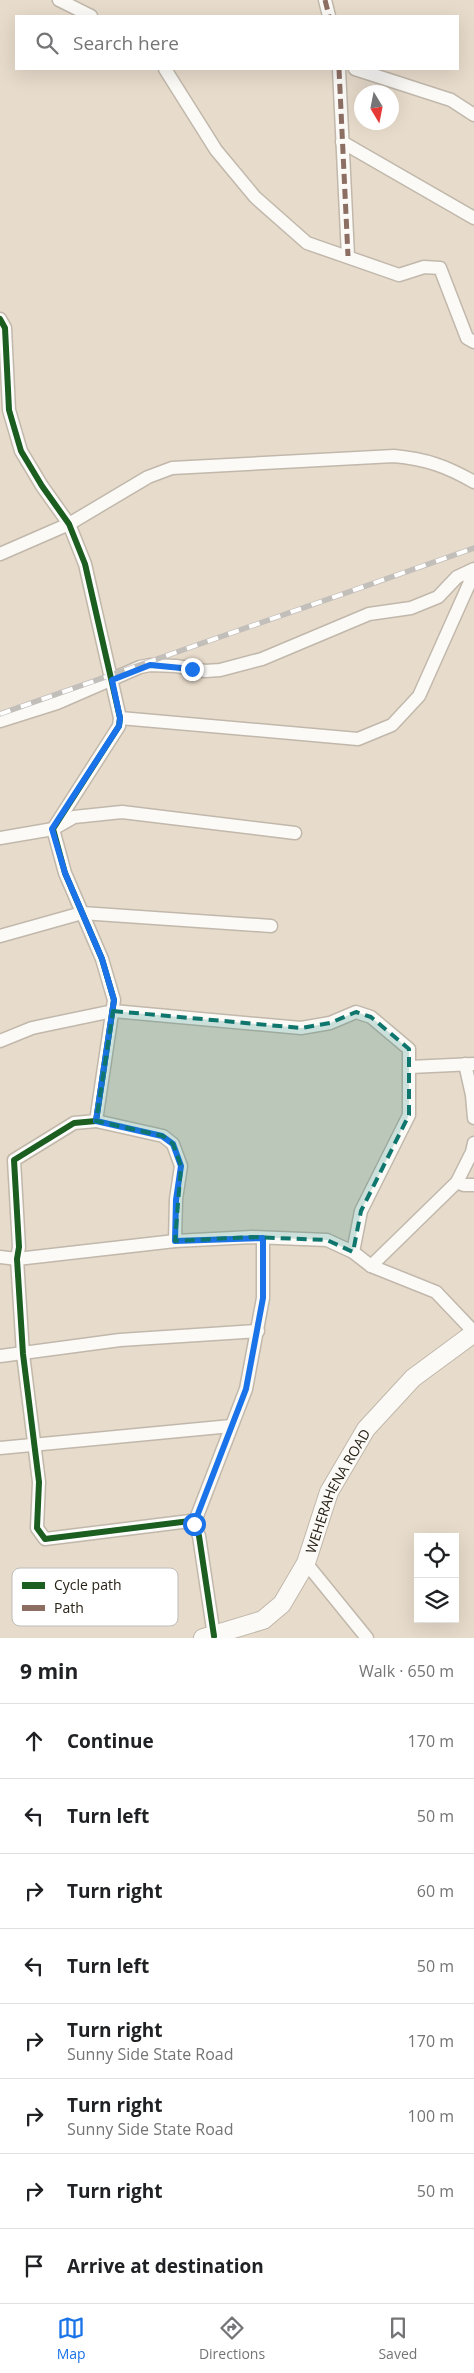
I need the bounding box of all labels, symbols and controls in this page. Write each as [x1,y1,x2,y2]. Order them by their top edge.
search box [15,15,459,70]
icon: search [33,29,61,57]
text: Search here [73,30,179,56]
north arrow [354,85,399,130]
route end [181,658,204,681]
street label: WEHERAHENA ROAD [300,1425,374,1555]
route start [183,1513,206,1536]
map controls [414,1533,459,1623]
button: locate [414,1533,459,1578]
legend [12,1568,178,1626]
text: Cycle path [54,1575,122,1594]
button: layers [414,1578,459,1623]
text: Path [54,1598,84,1617]
text: 9 min [20,1657,78,1685]
text: Walk · 650 m [359,1660,454,1682]
icon: ahead [20,1727,48,1755]
text: Continue [67,1728,154,1754]
text: 170 m [408,1730,454,1752]
icon: left [20,1802,48,1830]
text: Turn left [67,1803,149,1829]
text: 50 m [417,1805,454,1827]
icon: right [20,1877,48,1905]
text: Turn right [67,1878,162,1904]
text: 60 m [417,1880,454,1902]
icon: left [20,1952,48,1980]
text: Turn left [67,1953,149,1979]
text: 50 m [417,1955,454,1977]
text: Turn right [67,2017,162,2043]
icon: right [20,2027,48,2055]
text: 170 m [408,2030,454,2052]
text: Sunny Side State Road [67,2043,234,2065]
text: Turn right [67,2092,162,2118]
icon: right [20,2102,48,2130]
text: 100 m [408,2105,454,2127]
text: Sunny Side State Road [67,2118,234,2140]
icon: right [20,2177,48,2205]
text: Turn right [67,2178,162,2204]
text: 50 m [417,2180,454,2202]
icon: arrive [20,2252,48,2280]
text: Arrive at destination [67,2253,264,2279]
tab: Map [57,2314,86,2363]
tab: Directions [199,2314,265,2363]
tab: Saved [378,2314,417,2363]

